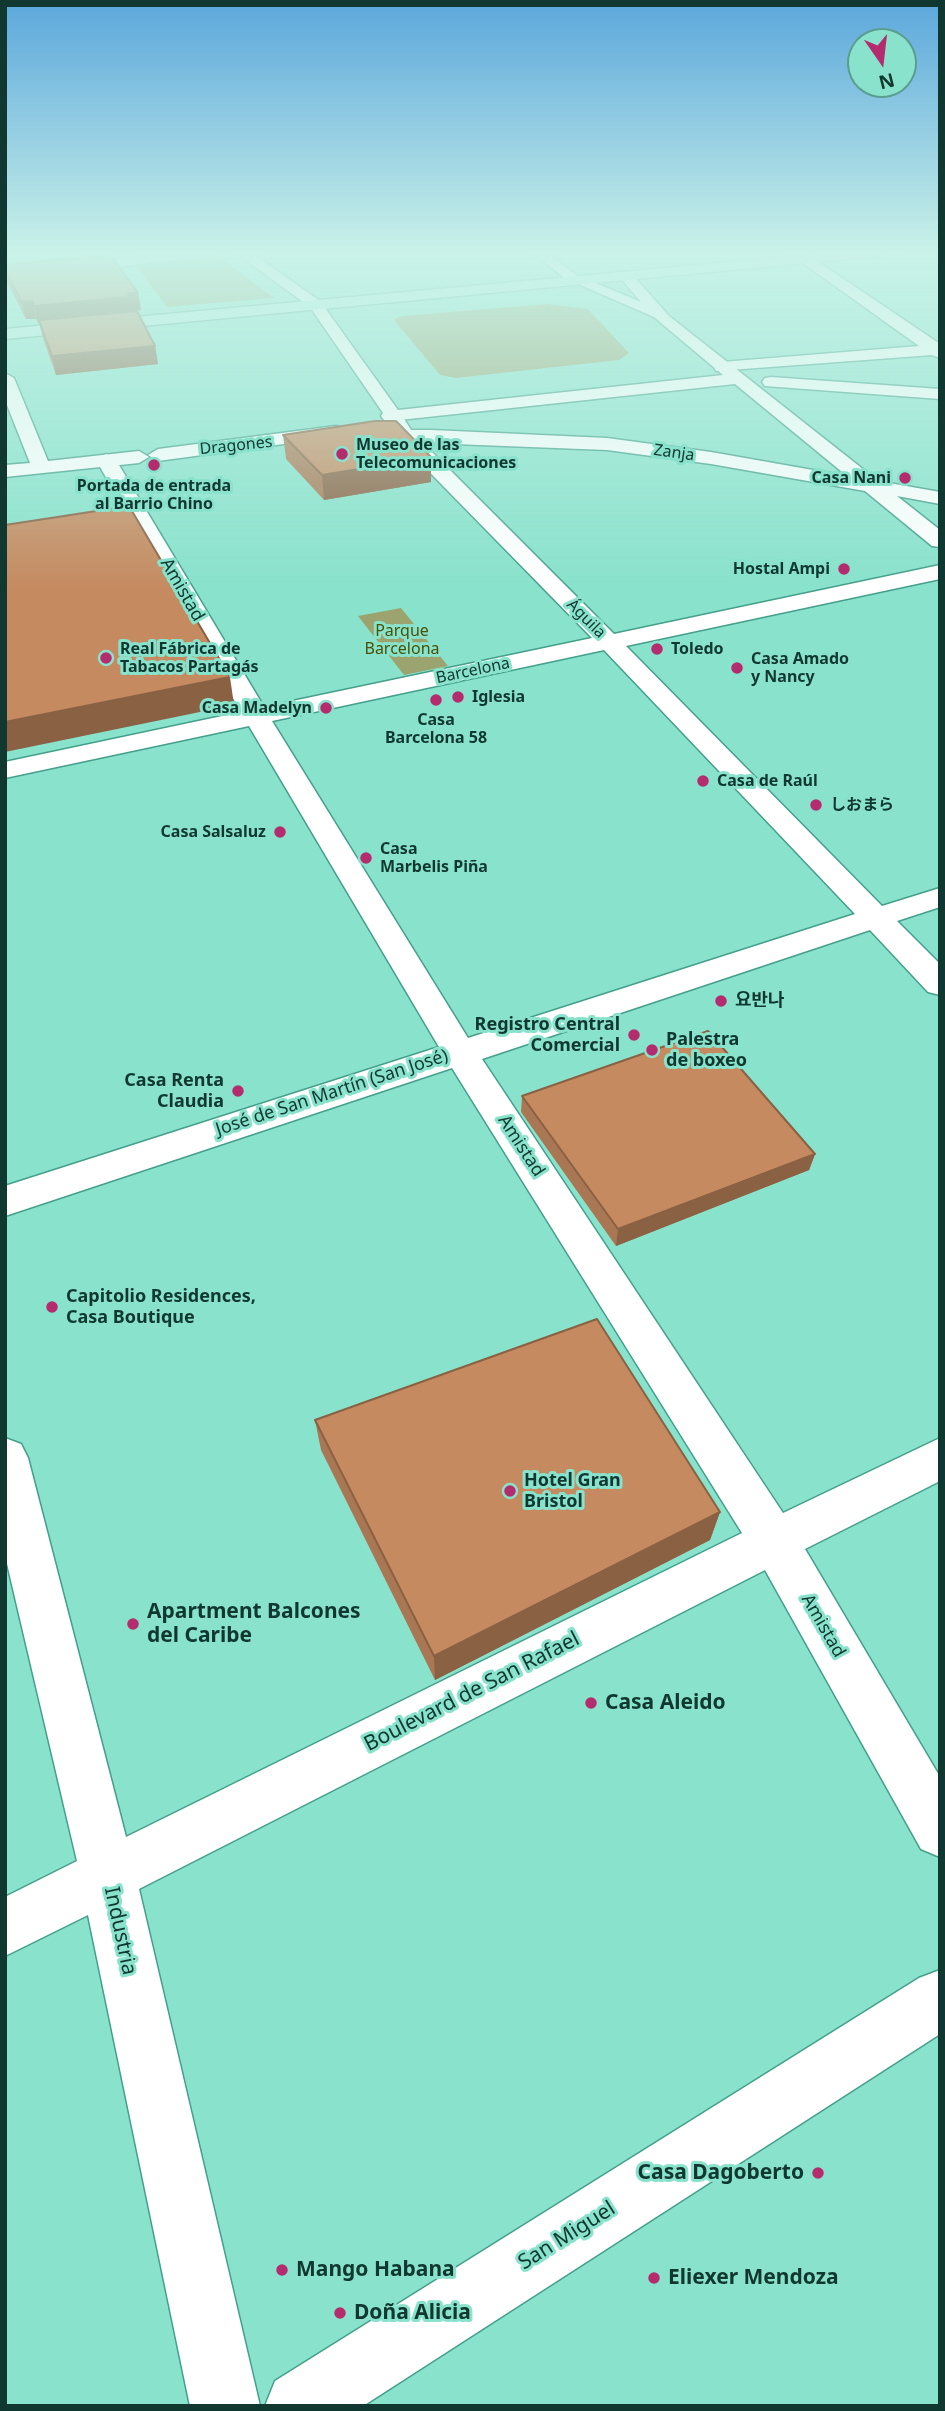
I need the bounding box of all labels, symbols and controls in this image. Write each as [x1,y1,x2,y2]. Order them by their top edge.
north arrow [847,28,917,98]
text: N [876,67,897,96]
street label: Dragones [199,433,273,459]
place label: Museo de las Telecomunicaciones [356,435,516,473]
street label: Zanja [652,441,696,465]
marker: Museo de las Telecomunicaciones [334,446,350,462]
marker: Portada de entrada al Barrio Chino [146,457,162,473]
place label: Casa Nani [812,468,891,488]
marker: Casa Nani [897,470,913,486]
place label: Portada de entrada al Barrio Chino [77,476,231,514]
street label: Amistad [155,555,209,625]
place label: Hostal Ampi [733,559,830,579]
marker: Hostal Ampi [836,561,852,577]
street label: Águila [563,596,609,642]
park label: Parque Barcelona [364,621,440,659]
place label: Real Fábrica de Tabacos Partagás [120,639,259,677]
place label: Toledo [671,639,724,659]
marker: Toledo [649,641,665,657]
place label: Casa Amado y Nancy [751,649,849,687]
marker: Real Fábrica de Tabacos Partagás [98,650,114,666]
street label: Barcelona [434,654,512,688]
marker: Casa Amado y Nancy [729,660,745,676]
place label: Iglesia [472,687,525,707]
marker: Iglesia [450,689,466,705]
marker: Casa Barcelona 58 [428,692,444,708]
place label: Casa Madelyn [202,698,312,718]
marker: Casa Madelyn [318,700,334,716]
place label: Casa Barcelona 58 [385,710,487,748]
place label: Casa de Raúl [717,771,818,791]
marker: Casa de Raúl [695,773,711,789]
place label: しおまら [830,795,894,815]
marker: しおまら [808,797,824,813]
place label: Casa Salsaluz [161,822,266,842]
marker: Casa Salsaluz [272,824,288,840]
place label: Casa Marbelis Piña [380,839,488,877]
marker: Casa Marbelis Piña [358,850,374,866]
place label: 요반나 [735,990,785,1012]
marker: 요반나 [713,993,729,1009]
place label: Registro Central Comercial [475,1014,620,1056]
marker: Registro Central Comercial [626,1027,642,1043]
place label: Palestra de boxeo [666,1029,747,1072]
marker: Palestra de boxeo [644,1042,660,1058]
street label: José de San Martín (San José) [213,1045,451,1141]
place label: Casa Renta Claudia [124,1070,224,1112]
marker: Casa Renta Claudia [230,1083,246,1099]
street label: Amistad [493,1111,549,1181]
place label: Capitolio Residences, Casa Boutique [66,1286,256,1328]
marker: Capitolio Residences, Casa Boutique [44,1299,60,1315]
place label: Hotel Gran Bristol [524,1470,621,1512]
marker: Hotel Gran Bristol [502,1483,518,1499]
street label: Amistad [796,1591,850,1661]
place label: Apartment Balcones del Caribe [147,1599,361,1649]
marker: Apartment Balcones del Caribe [125,1616,141,1632]
street label: Boulevard de San Rafael [360,1627,584,1757]
place label: Casa Aleido [605,1690,726,1716]
marker: Casa Aleido [583,1695,599,1711]
street label: Industria [98,1885,142,1977]
place label: Casa Dagoberto [638,2160,804,2186]
marker: Casa Dagoberto [810,2165,826,2181]
street label: San Miguel [514,2196,620,2276]
place label: Mango Habana [296,2257,455,2283]
marker: Mango Habana [274,2262,290,2278]
place label: Eliexer Mendoza [668,2265,839,2291]
marker: Eliexer Mendoza [646,2270,662,2286]
place label: Doña Alicia [354,2300,471,2326]
marker: Doña Alicia [332,2305,348,2321]

